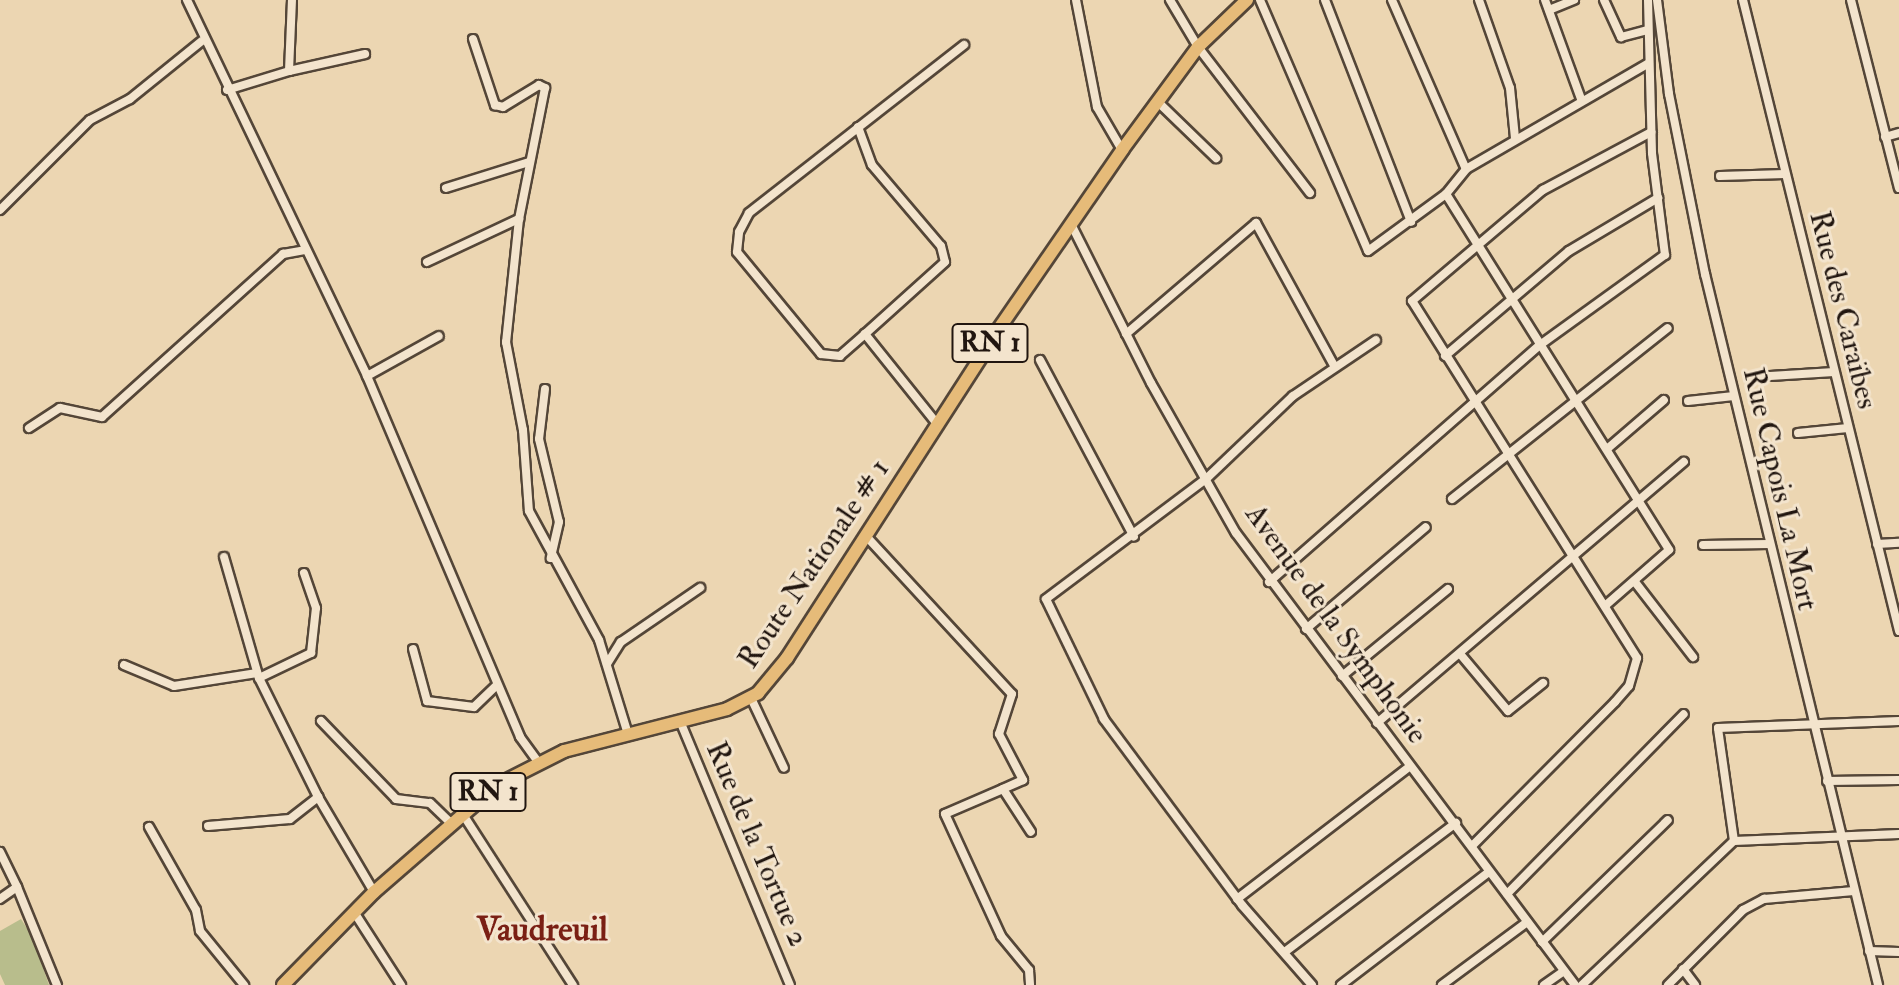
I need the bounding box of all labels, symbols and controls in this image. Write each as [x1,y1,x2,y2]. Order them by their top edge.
street label: Rue des Caraïbes [1801,207,1885,413]
road number: RN 1 [950,319,1030,367]
street label: Rue Capois La Mort [1735,364,1825,614]
street label: Route Nationale # 1 [731,452,897,676]
street label: Avenue de la Symphonie [1237,497,1435,751]
street label: Rue de la Tortue 2 [698,736,816,952]
road number: RN 1 [448,768,528,816]
district label: Vaudreuil [476,910,608,950]

